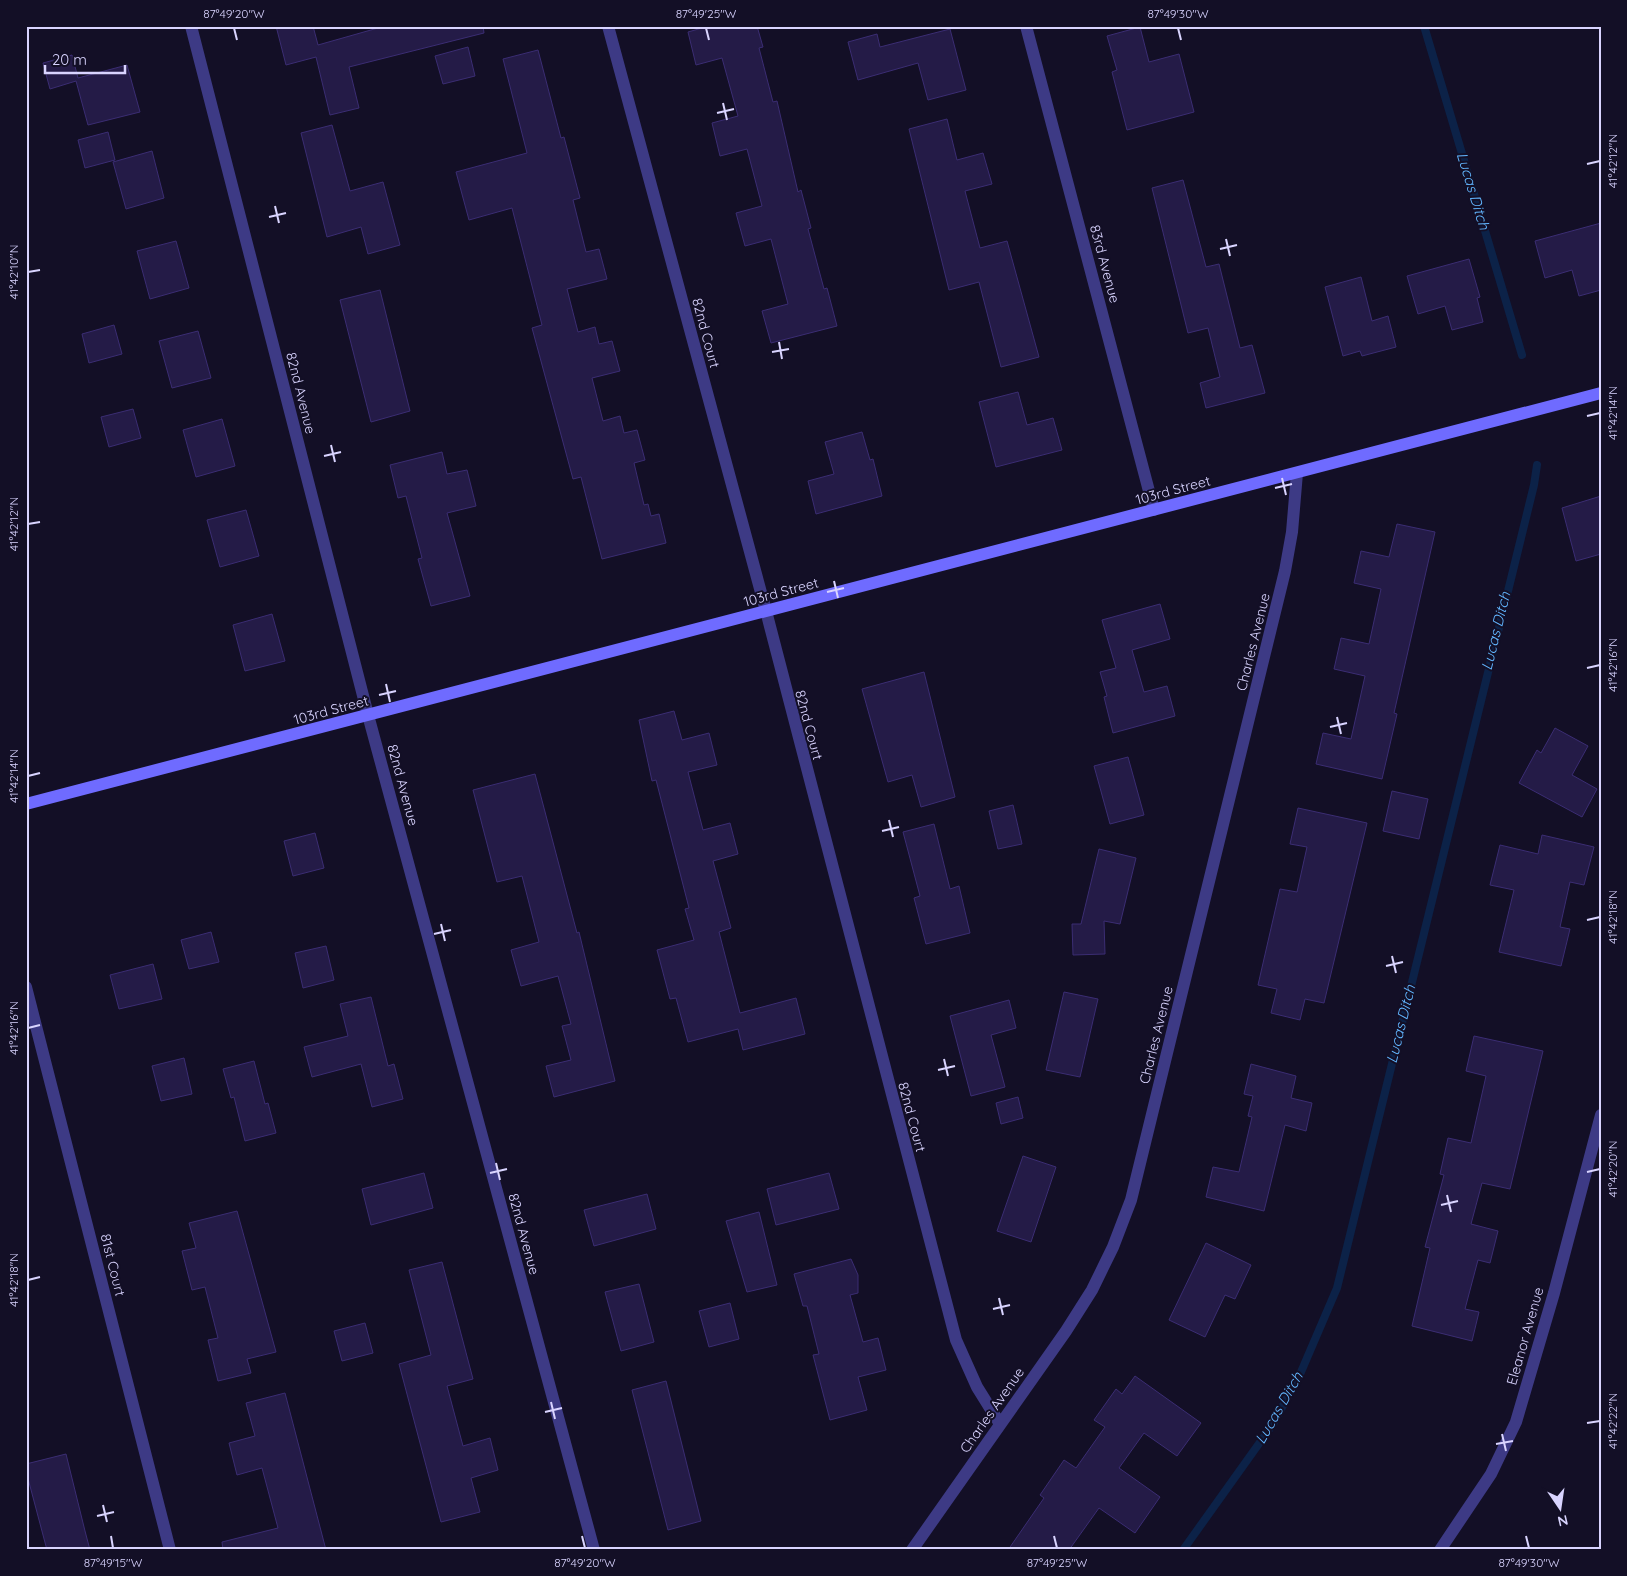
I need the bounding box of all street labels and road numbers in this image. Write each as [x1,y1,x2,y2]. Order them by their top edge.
street label: 83rd Avenue [1086,223,1124,305]
street label: 82nd Court [688,296,724,370]
street label: 82nd Avenue [282,350,320,436]
street label: 103rd Street [1134,471,1213,509]
street label: 103rd Street [742,573,821,611]
street label: Charles Avenue [1232,591,1274,693]
street label: 82nd Court [791,688,827,762]
street label: 103rd Street [292,691,371,729]
street label: 82nd Avenue [383,742,423,828]
street label: Charles Avenue [1135,984,1177,1086]
street label: 82nd Court [894,1080,930,1154]
street label: 82nd Avenue [504,1191,544,1277]
street label: 81st Court [97,1232,129,1298]
street label: Eleanor Avenue [1502,1285,1548,1387]
street label: Charles Avenue [956,1364,1028,1456]

